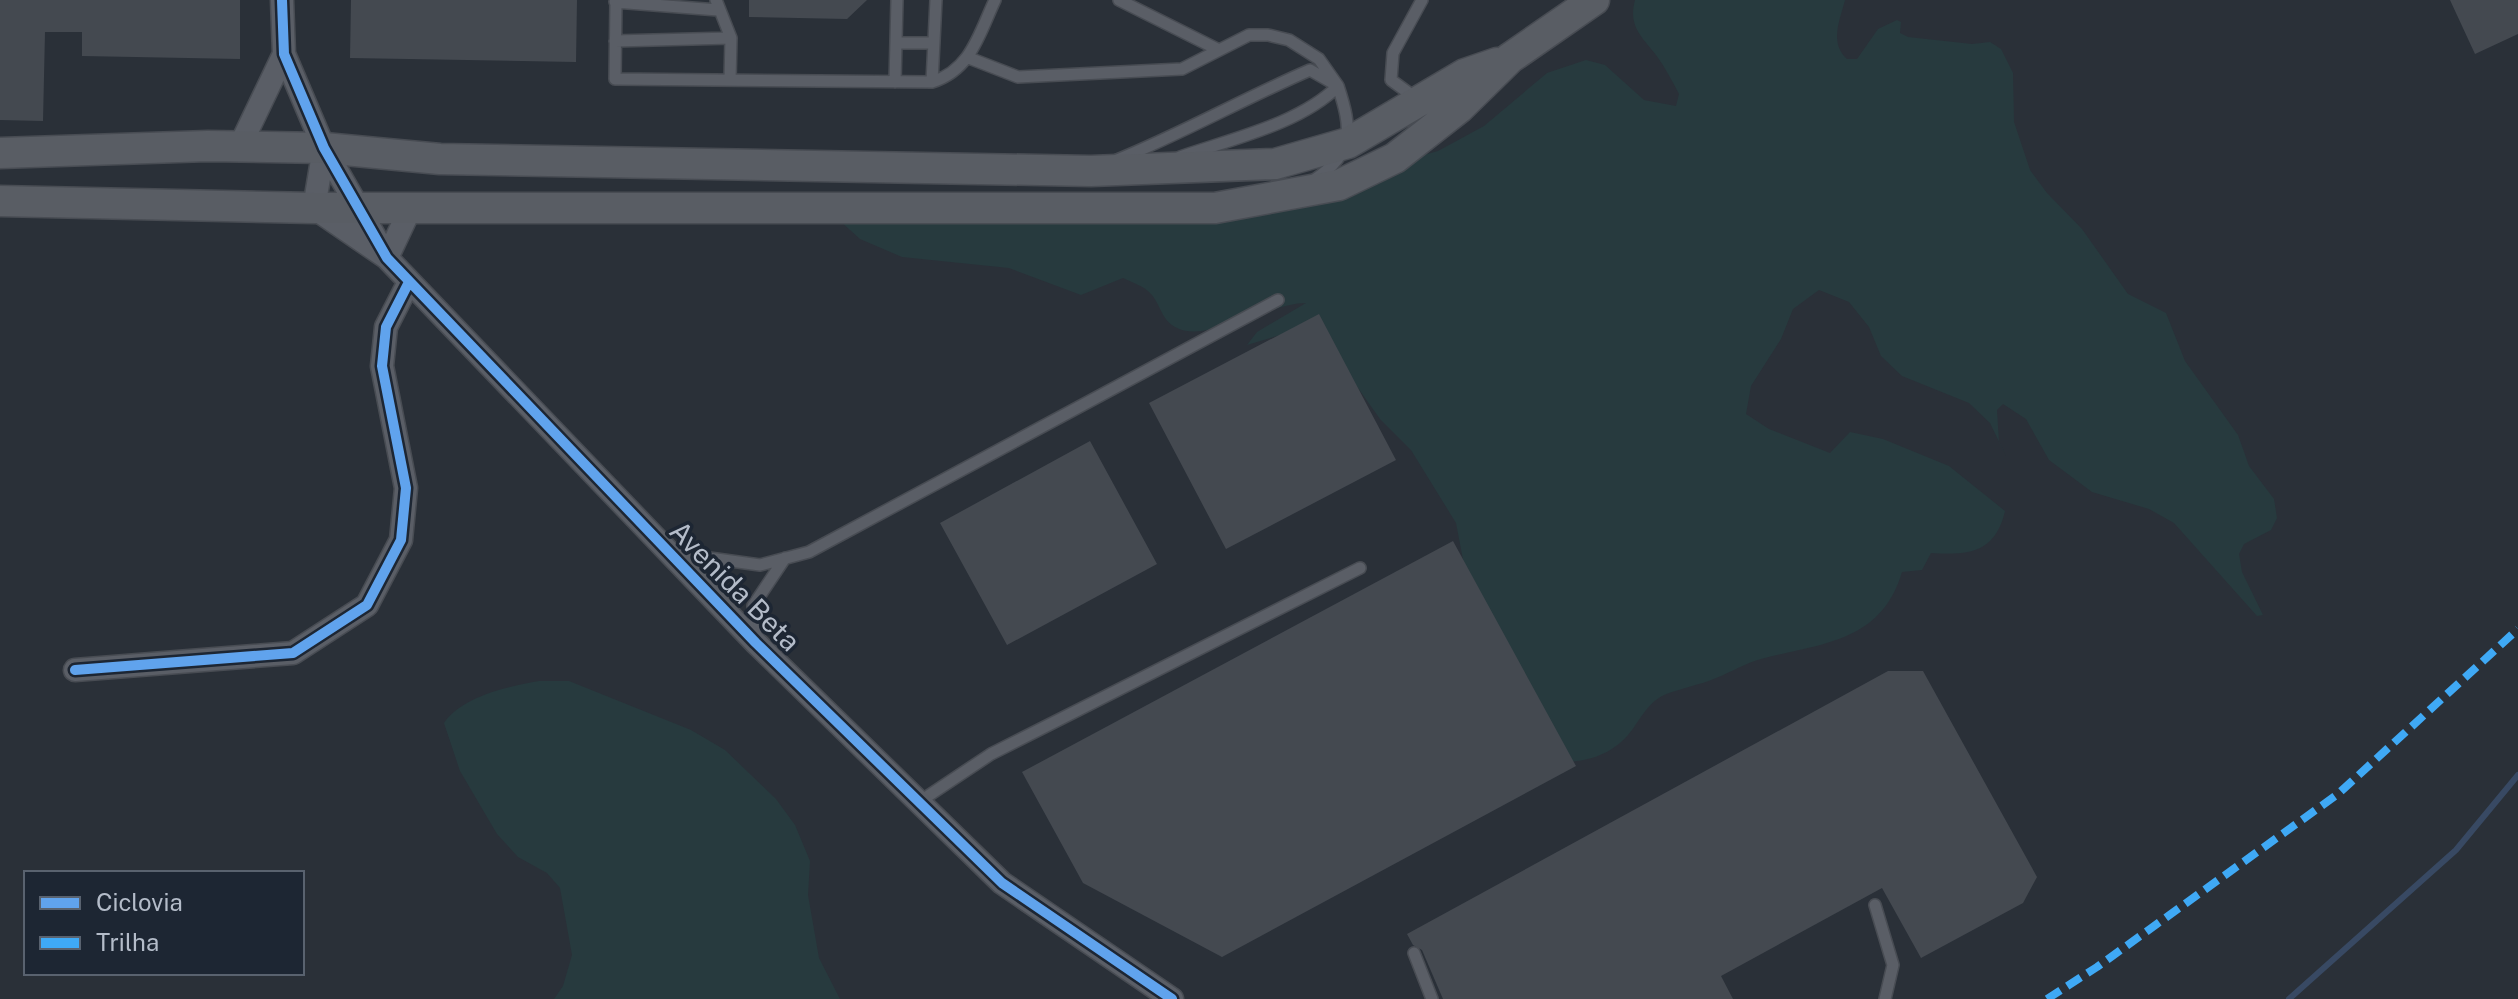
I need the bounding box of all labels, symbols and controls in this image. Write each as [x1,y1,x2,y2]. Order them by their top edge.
street label: Avenida Beta [663,514,807,658]
legend [24,871,304,975]
text: Ciclovia [96,888,183,916]
text: Trilha [96,928,159,956]

